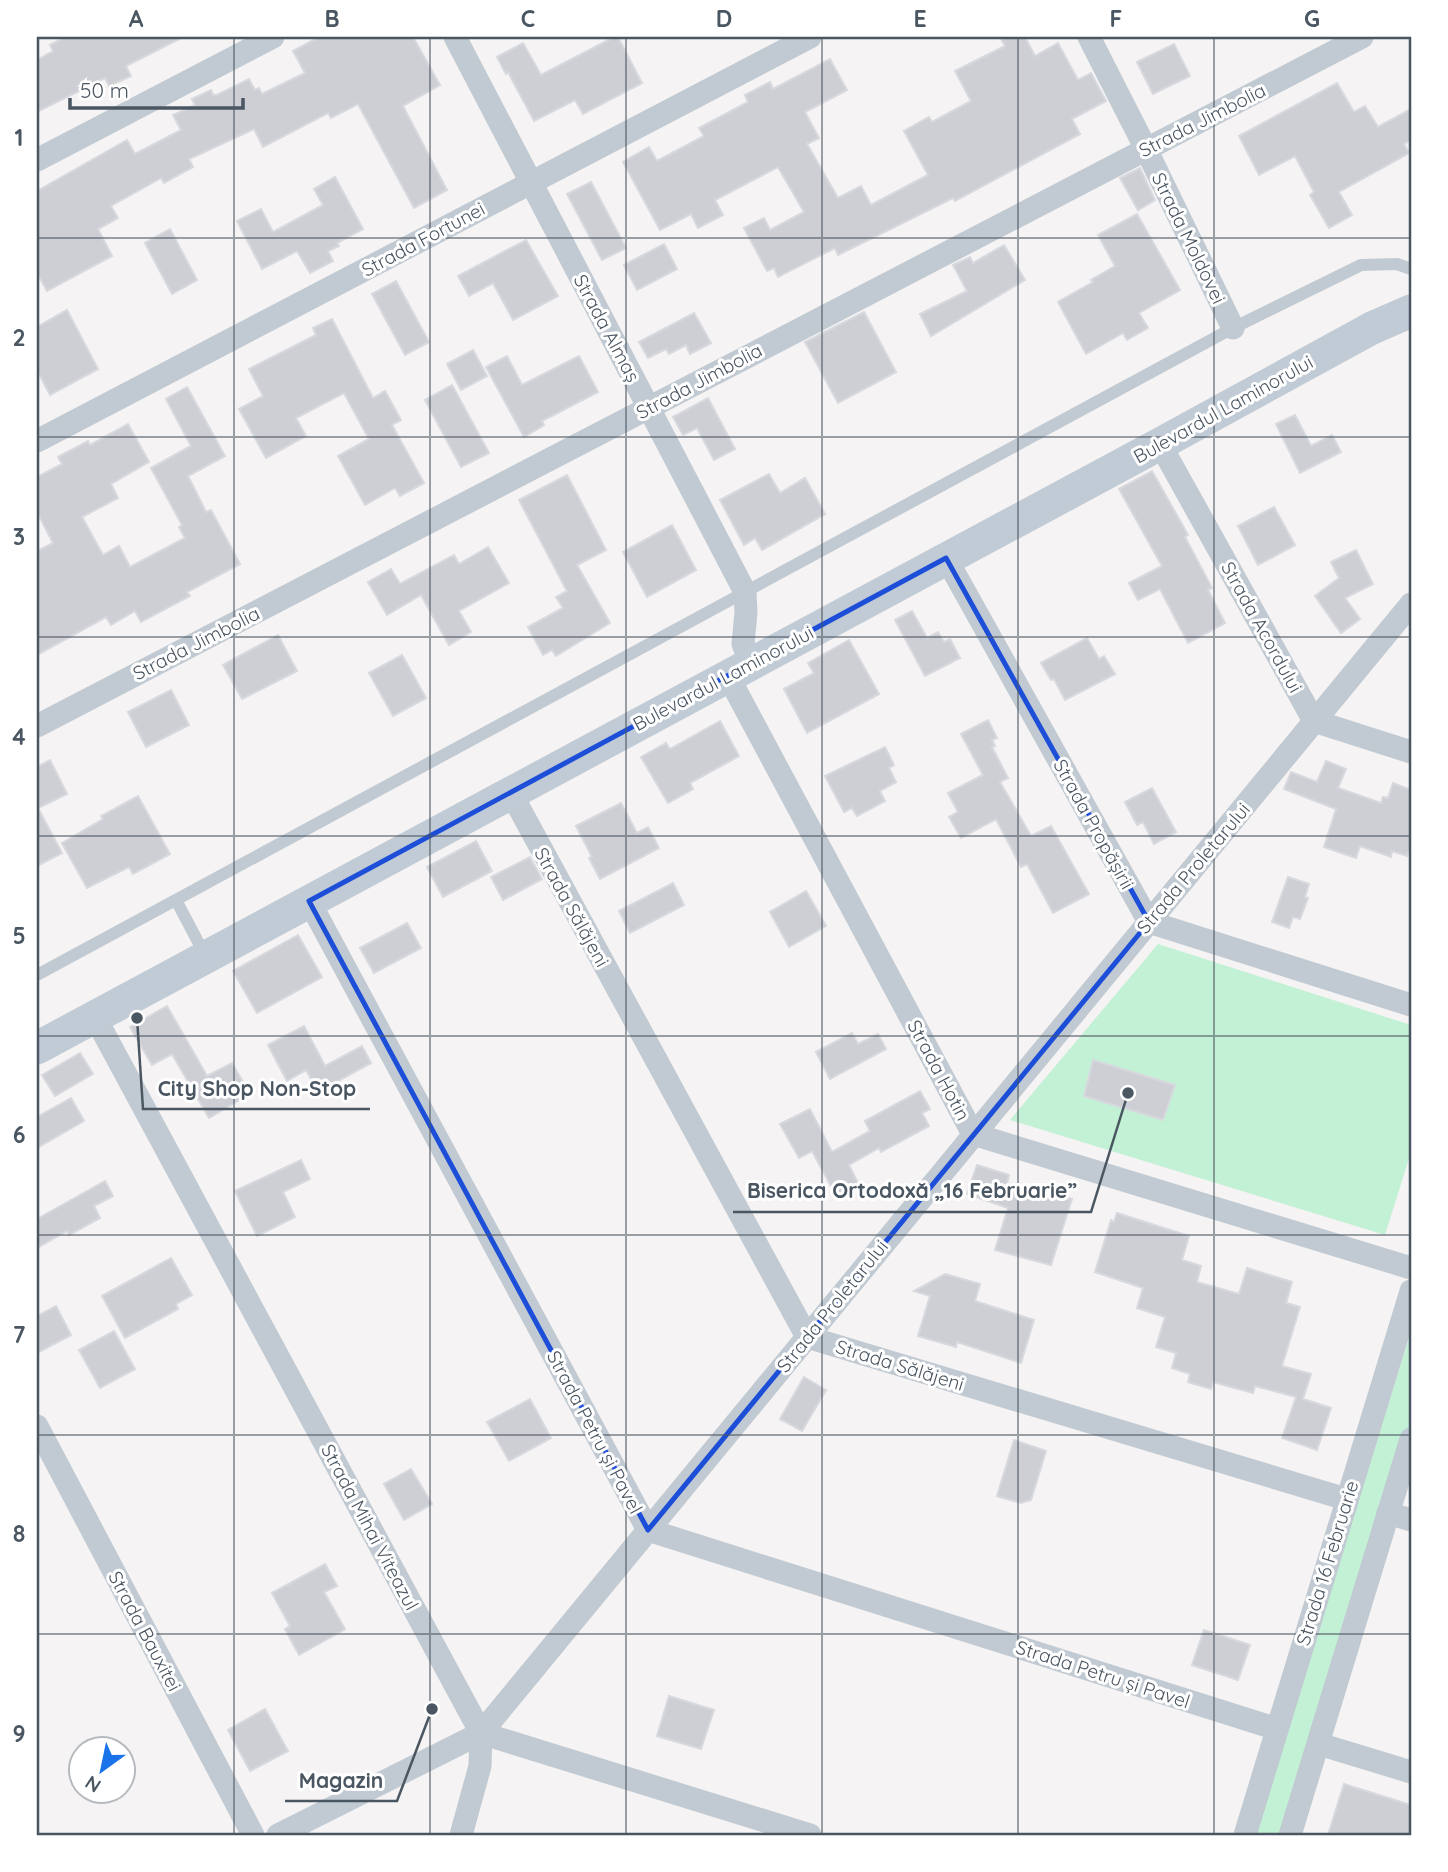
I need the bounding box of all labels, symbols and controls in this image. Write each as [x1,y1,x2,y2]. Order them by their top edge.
text: A [129,4,144,33]
text: B [324,4,340,33]
text: C [521,4,535,33]
text: D [716,4,732,33]
text: E [913,4,927,33]
text: F [1110,4,1122,33]
text: G [1304,4,1320,33]
scale bar [70,66,243,110]
text: 50 m [80,77,129,103]
street label: Strada Jimbolia [1135,78,1269,162]
text: 1 [15,123,23,152]
street label: Strada Moldovei [1147,168,1231,308]
street label: Strada Fortunei [357,196,489,282]
street label: Strada Almaș [569,270,645,386]
text: 2 [12,323,26,352]
street label: Strada Jimbolia [632,338,766,424]
street label: Bulevardul Laminorului [1129,350,1317,468]
text: 3 [13,522,25,551]
street label: Strada Acordului [1216,557,1308,697]
street label: Strada Jimbolia [129,601,263,685]
street label: Bulevardul Laminorului [628,620,818,736]
text: 4 [12,722,26,751]
street label: Strada Propășirii [1048,755,1140,893]
street label: Strada Proletarului [1131,798,1255,938]
street label: Strada Sălăjeni [529,843,615,971]
text: 5 [12,921,26,950]
street label: Strada Hotin [902,1016,976,1124]
callout: City Shop Non-Stop [143,1067,370,1109]
text: City Shop Non-Stop [158,1075,356,1101]
text: 6 [13,1120,25,1149]
callout: Biserica Ortodoxă „16 Februarie” [733,1170,1091,1212]
text: Biserica Ortodoxă „16 Februarie” [747,1177,1077,1203]
street label: Strada Proletarului [771,1235,893,1377]
text: 7 [13,1320,26,1349]
street label: Strada Sălăjeni [833,1334,967,1396]
street label: Strada Petru și Pavel [542,1346,648,1518]
street label: Strada Mihai Viteazul [316,1440,424,1614]
street label: Strada 16 Februarie [1291,1478,1363,1648]
text: 8 [13,1519,25,1548]
street label: Strada Bauxitei [103,1567,187,1695]
street label: Strada Petru și Pavel [1013,1635,1193,1713]
text: 9 [12,1719,26,1748]
north arrow [66,1736,136,1806]
callout: Magazin [285,1759,397,1801]
text: Magazin [299,1767,383,1793]
text: N [80,1770,105,1798]

